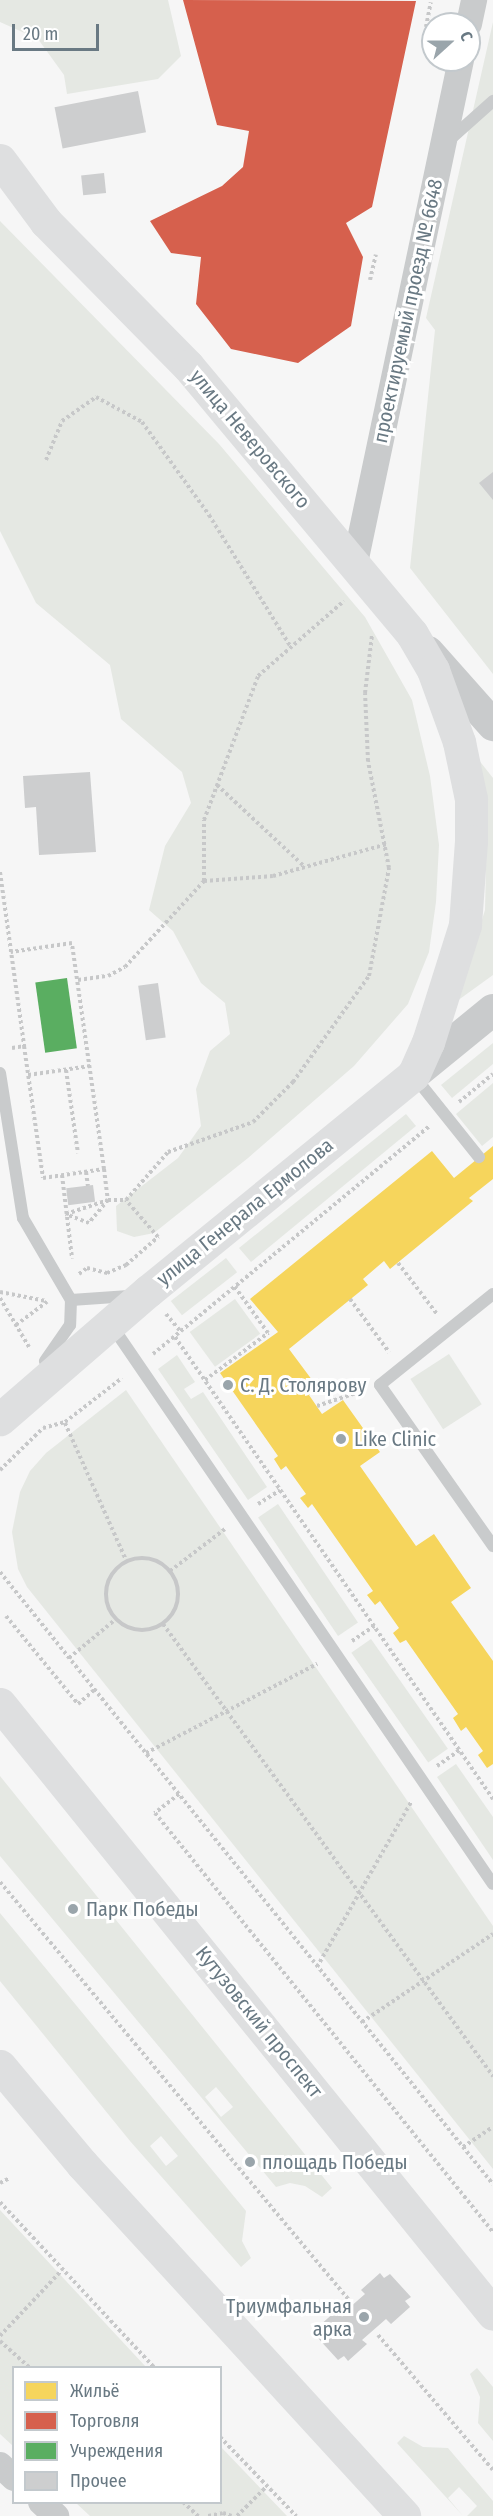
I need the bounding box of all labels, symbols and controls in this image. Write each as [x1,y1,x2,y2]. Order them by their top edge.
scale bar [15,12,102,50]
north arrow [421,12,481,72]
text: 20 m [23,23,58,45]
text: С [456,29,477,43]
street label: проектируемый проезд № 6648 [368,177,448,445]
street label: улица Неверовского [185,365,315,513]
street label: улица Генерала Ермолова [152,1133,338,1291]
place label: С. Д. Столярову [240,1373,366,1397]
marker: С. Д. Столярову [221,1378,235,1392]
place label: Like Clinic [354,1427,436,1451]
marker: Like Clinic [332,1430,350,1448]
place label: Парк Победы [86,1897,199,1921]
marker: Парк Победы [64,1900,82,1918]
street label: Кутузовский проспект [191,1941,327,2103]
place label: площадь Победы [262,2150,408,2174]
marker: площадь Победы [243,2155,257,2169]
place label: Триумфальная арка [226,2294,352,2341]
marker: Триумфальная арка [357,2310,371,2324]
legend [12,2366,222,2504]
text: Жильё [70,2380,120,2402]
text: Торговля [70,2410,139,2432]
text: Учреждения [70,2440,163,2462]
text: Прочее [70,2470,127,2492]

